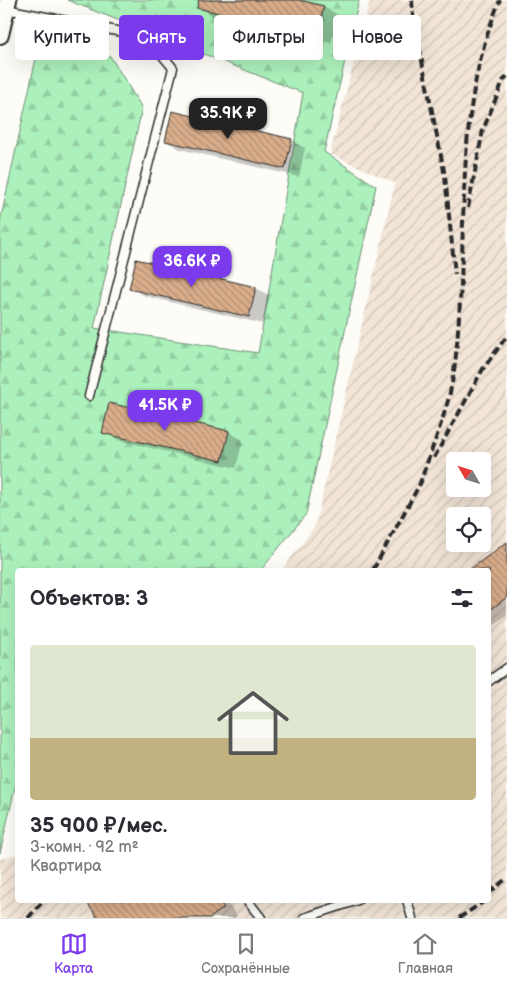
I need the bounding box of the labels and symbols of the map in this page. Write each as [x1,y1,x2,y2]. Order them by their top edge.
pin: 35.9K ₽ [182,98,274,140]
pin: 36.6K ₽ [146,246,238,288]
pin: 41.5K ₽ [119,390,211,432]
north arrow [446,452,491,498]

